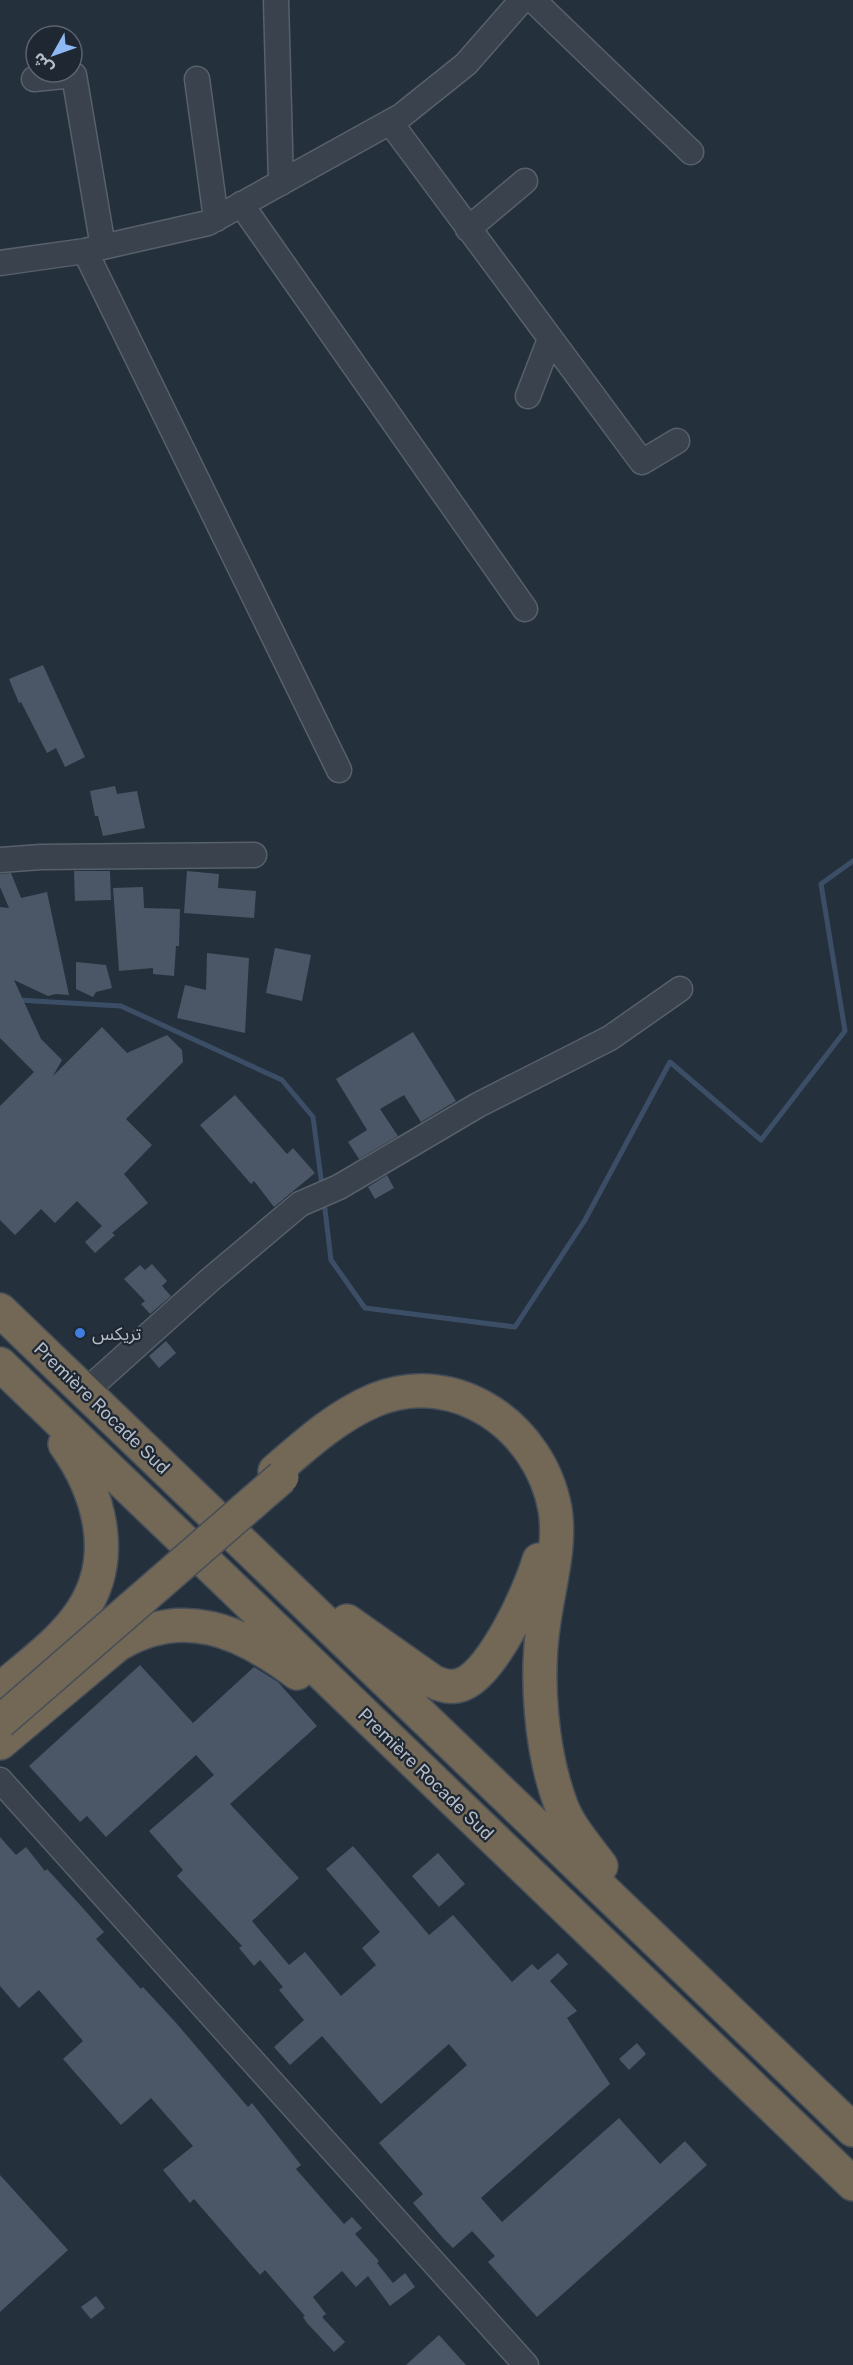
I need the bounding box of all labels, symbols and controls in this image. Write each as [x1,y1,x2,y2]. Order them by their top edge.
north arrow [24,24,84,84]
text: ش [29,49,57,78]
place label: تريكس [92,1323,141,1345]
marker: تريكس [73,1326,87,1340]
street label: Première Rocade Sud [30,1338,174,1478]
street label: Première Rocade Sud [354,1704,498,1844]

